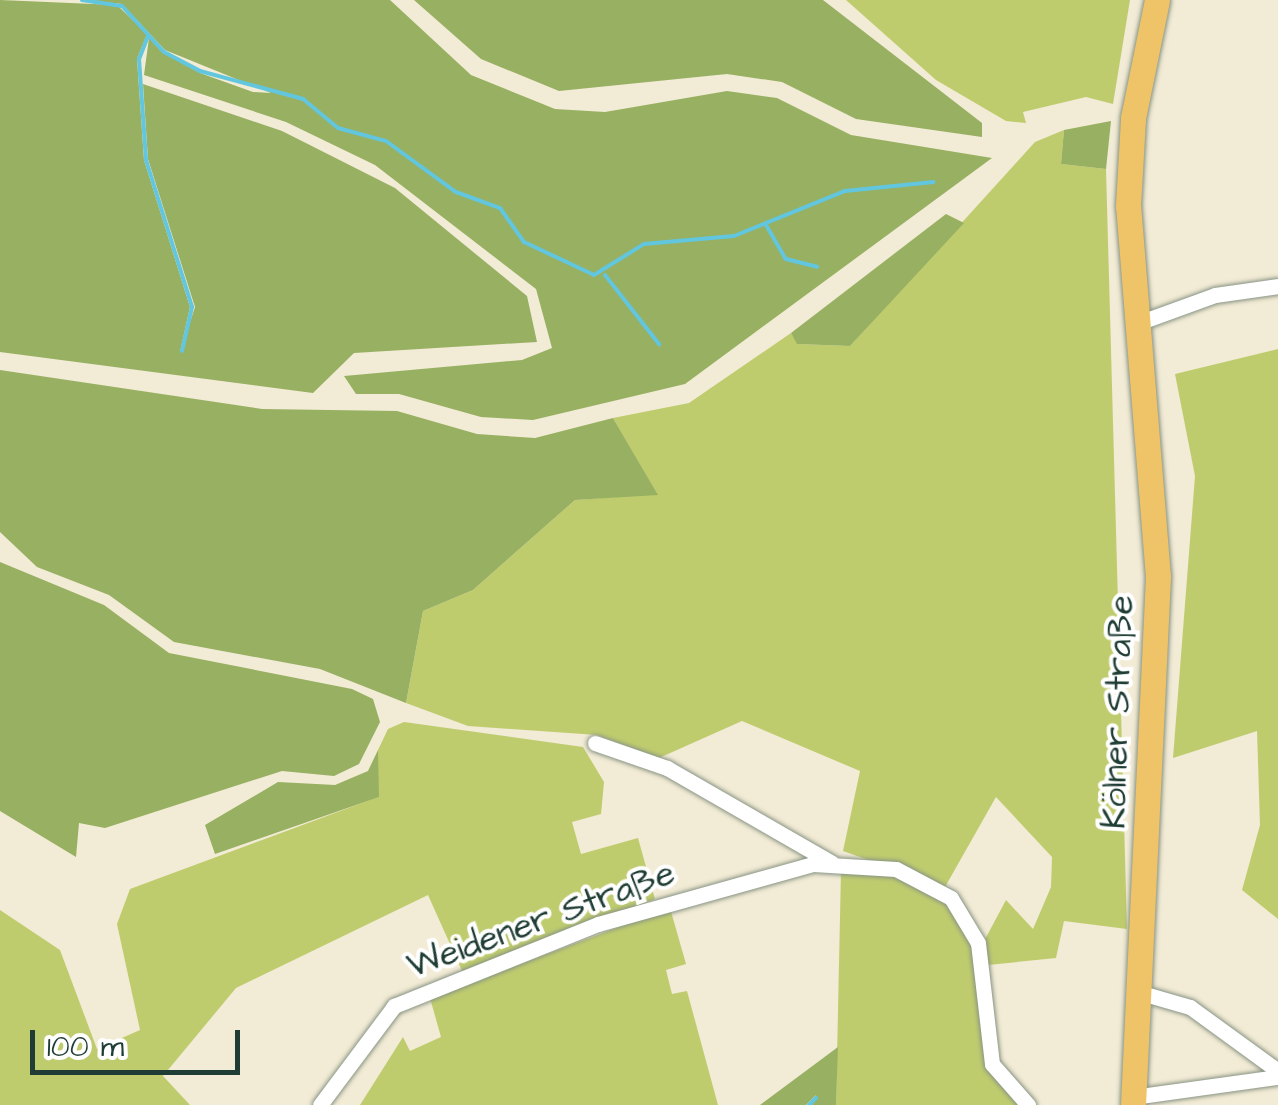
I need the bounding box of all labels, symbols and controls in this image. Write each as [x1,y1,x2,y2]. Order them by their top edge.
street label: Kölner Straße [1093,594,1143,830]
street label: Weidener Straße [402,852,680,988]
scale bar [35,1010,245,1072]
text: 100 m [47,1026,124,1068]

